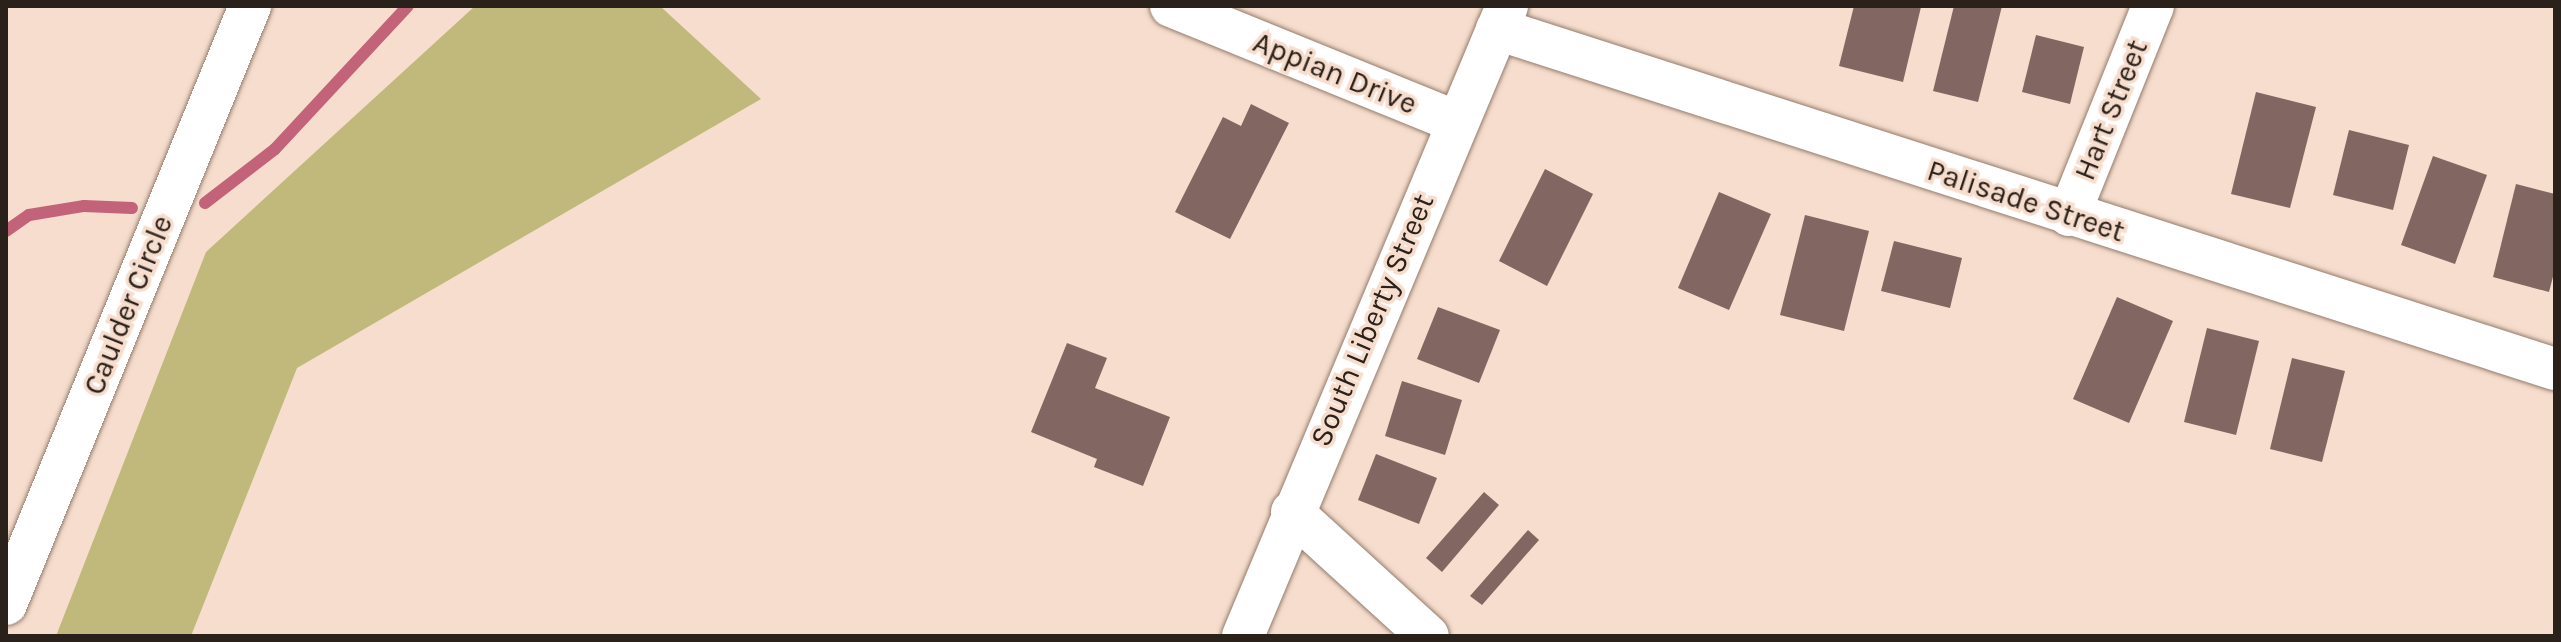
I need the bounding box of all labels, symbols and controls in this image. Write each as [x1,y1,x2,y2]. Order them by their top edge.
street label: Appian Drive [1248,24,1422,122]
street label: Hart Street [2067,35,2155,185]
street label: Palisade Street [1923,152,2129,250]
street label: South Liberty Street [1303,188,1441,452]
street label: Caulder Circle [76,210,180,400]

